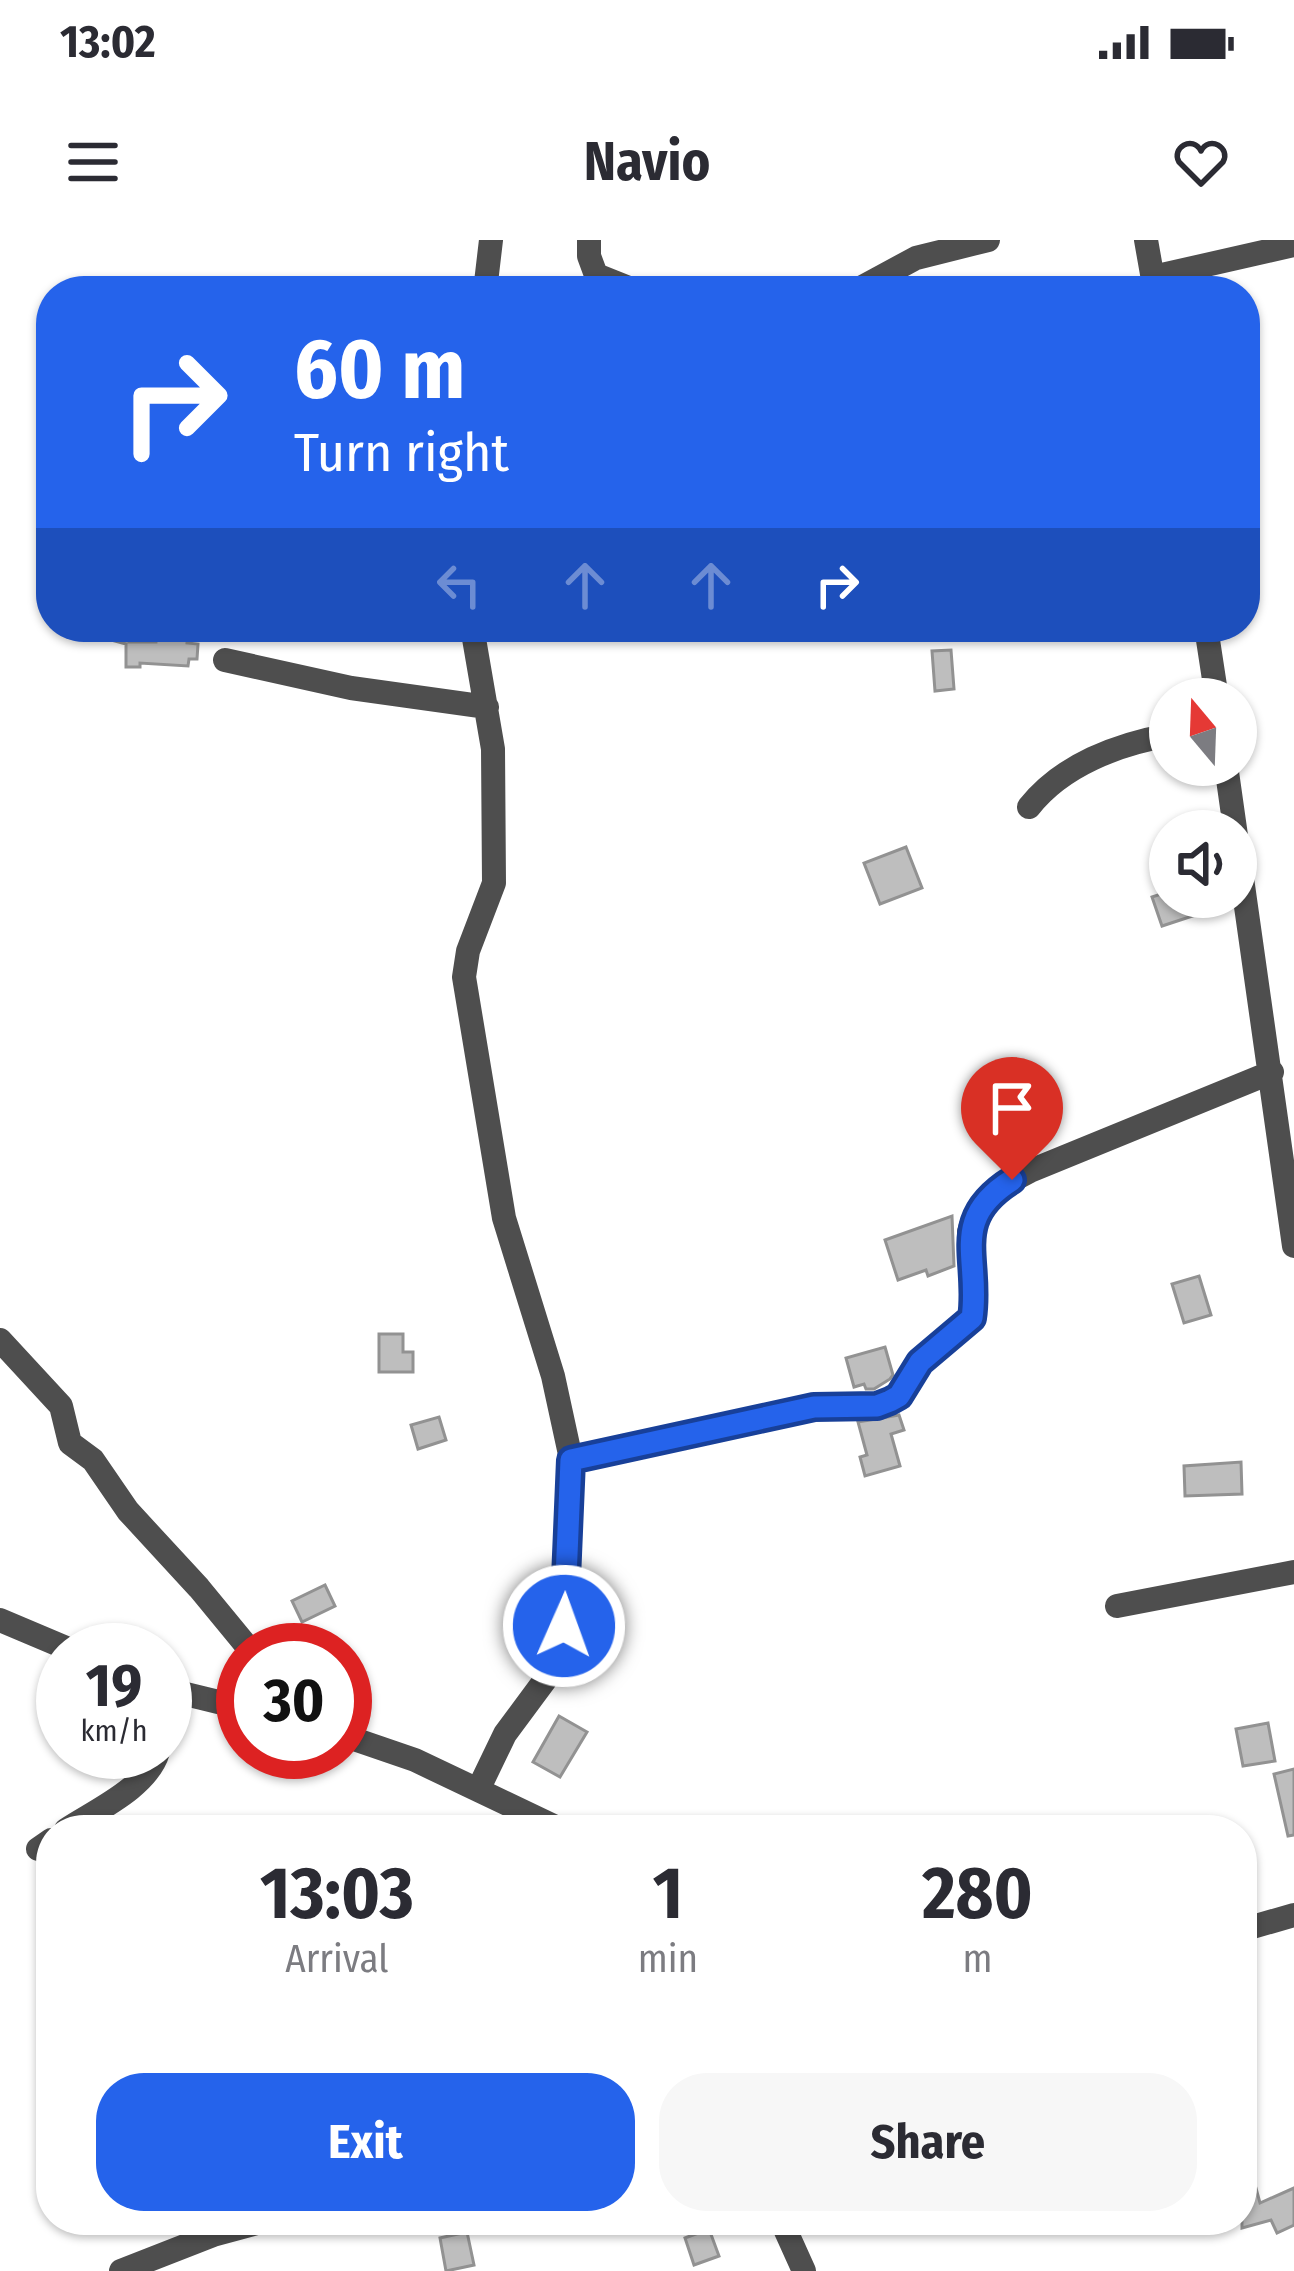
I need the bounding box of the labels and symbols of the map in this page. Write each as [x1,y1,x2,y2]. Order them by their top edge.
north arrow [1149,678,1257,786]
pin [961,1057,1063,1180]
position arrow [501,1563,627,1689]
speed limit sign: 30 [216,1623,372,1779]

